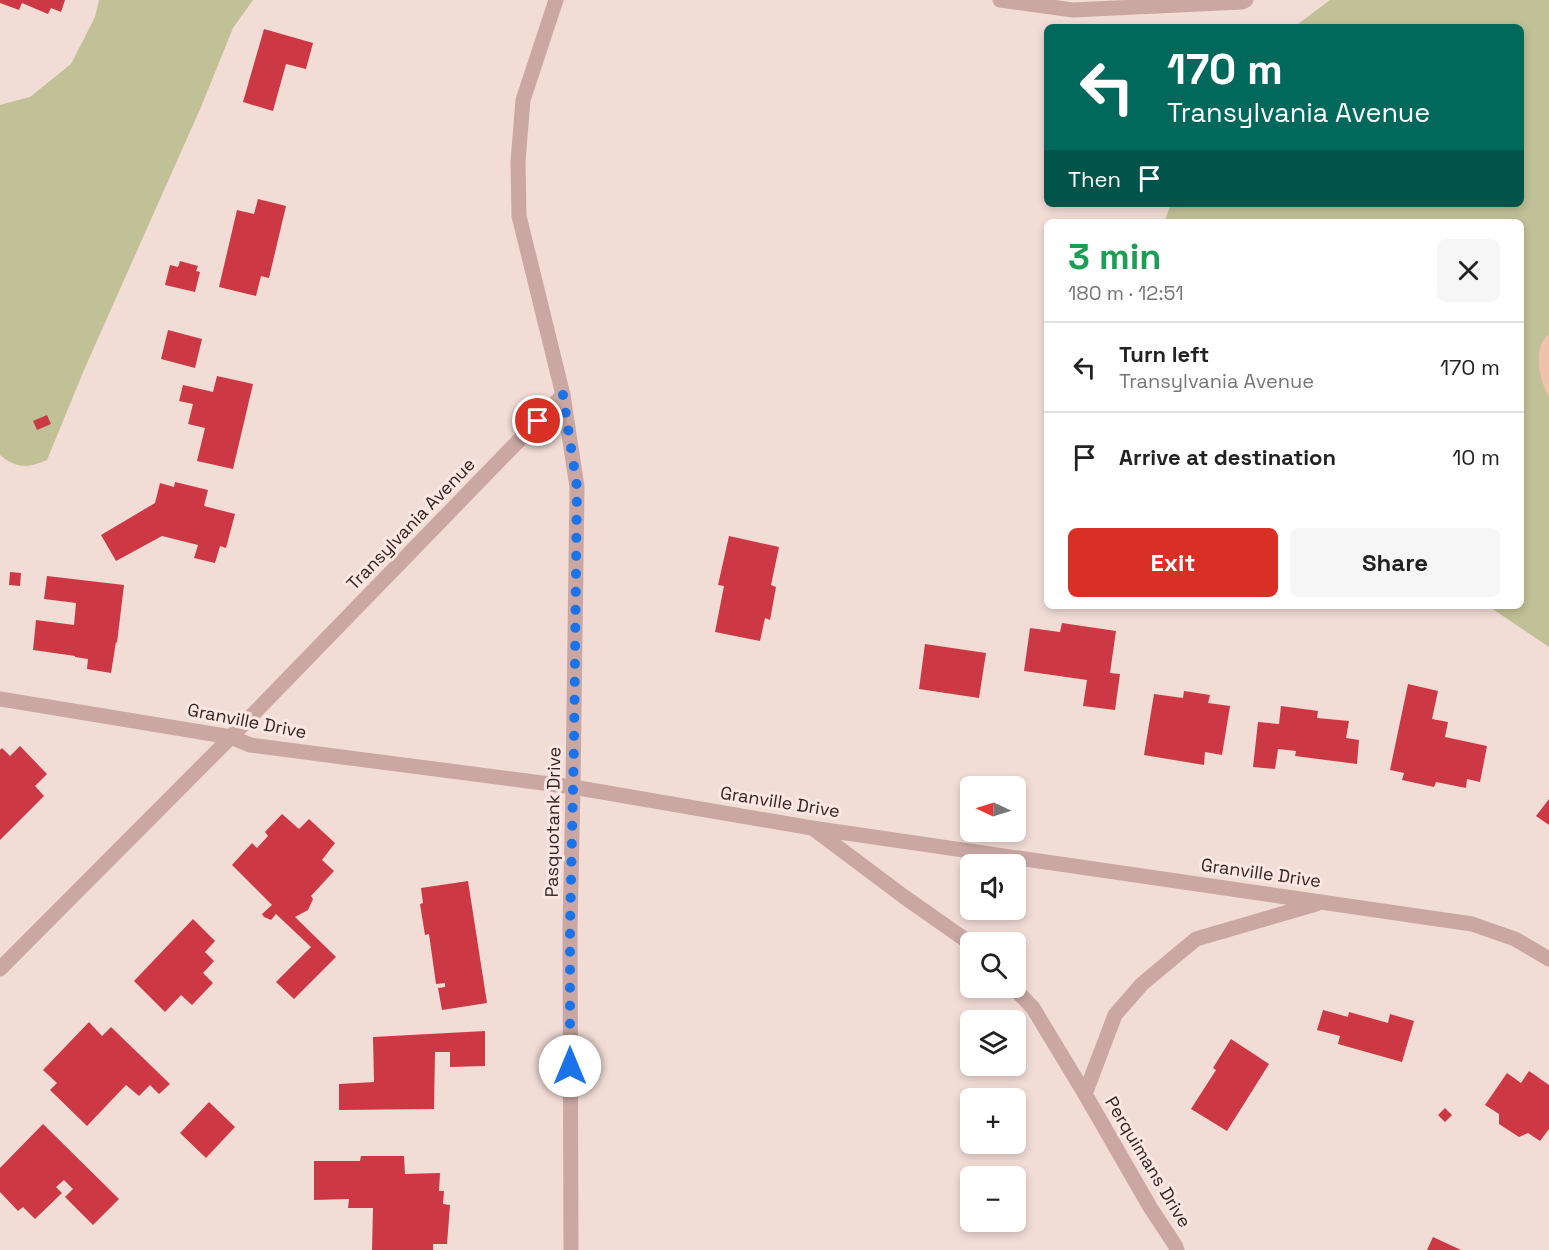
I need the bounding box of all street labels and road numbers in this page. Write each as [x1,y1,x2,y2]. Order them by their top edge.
street label: Transylvania Avenue [341,453,480,595]
street label: Granville Drive [186,698,309,743]
street label: Pasquotank Drive [540,746,565,898]
street label: Granville Drive [719,781,842,822]
street label: Granville Drive [1200,853,1322,892]
street label: Perquimans Drive [1100,1092,1197,1231]

